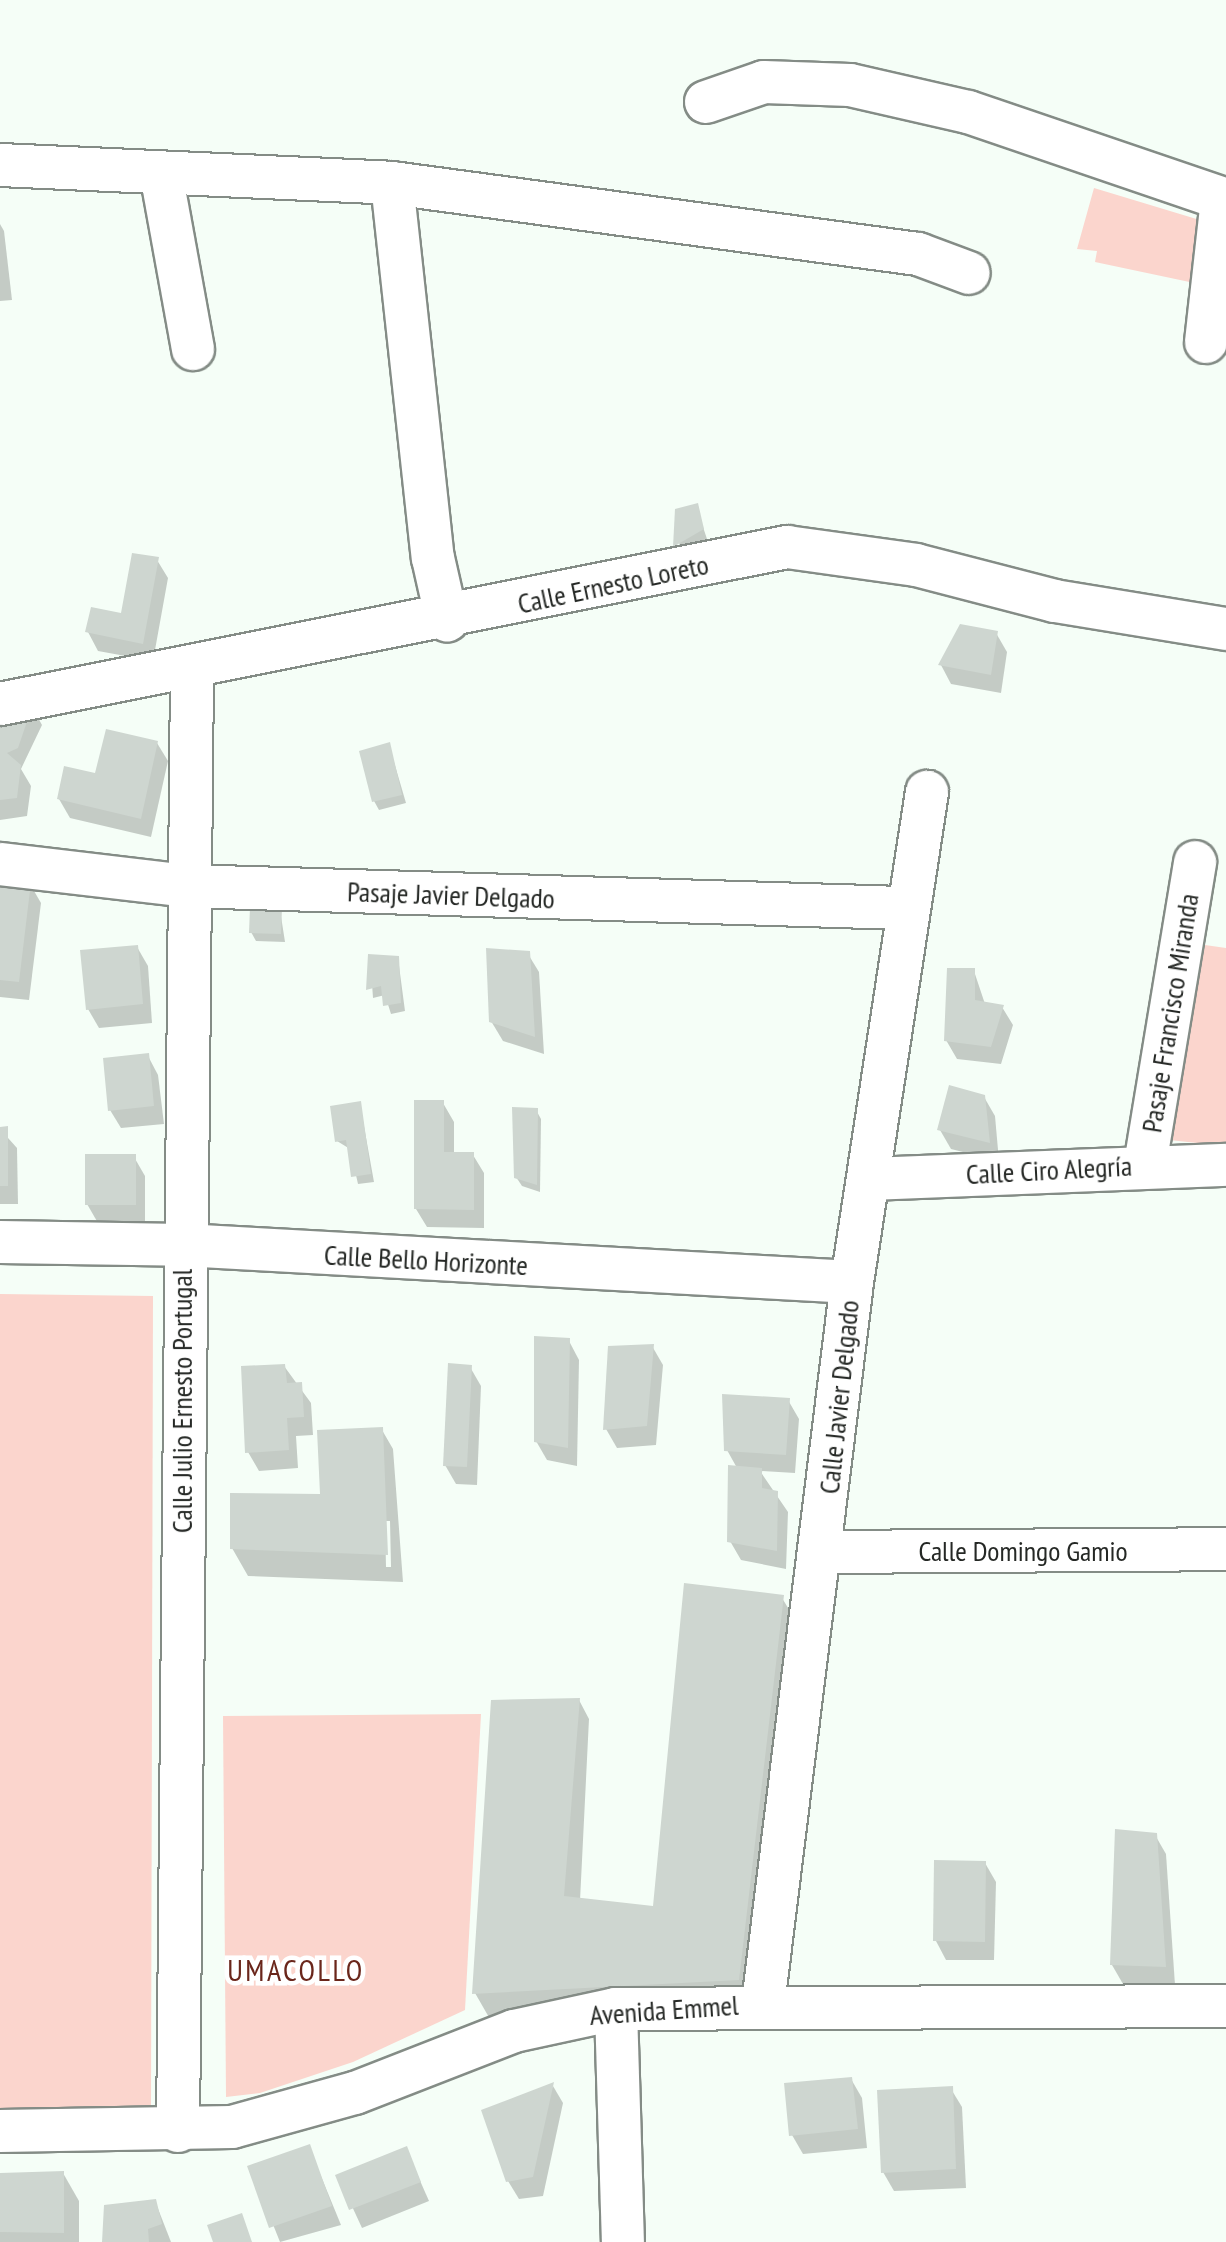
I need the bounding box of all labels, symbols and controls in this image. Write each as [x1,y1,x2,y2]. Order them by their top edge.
street label: Calle Ernesto Loreto [515,547,711,621]
street label: Pasaje Javier Delgado [347,875,555,915]
street label: Pasaje Francisco Miranda [1135,891,1205,1135]
street label: Calle Ciro Alegría [965,1149,1133,1191]
street label: Calle Bello Horizonte [323,1238,529,1282]
street label: Calle Julio Ernesto Portugal [165,1269,199,1533]
street label: Calle Javier Delgado [812,1298,866,1496]
street label: Calle Domingo Gamio [918,1534,1128,1568]
district label: UMACOLLO [227,1952,365,1988]
street label: Avenida Emmel [589,1988,739,2032]

